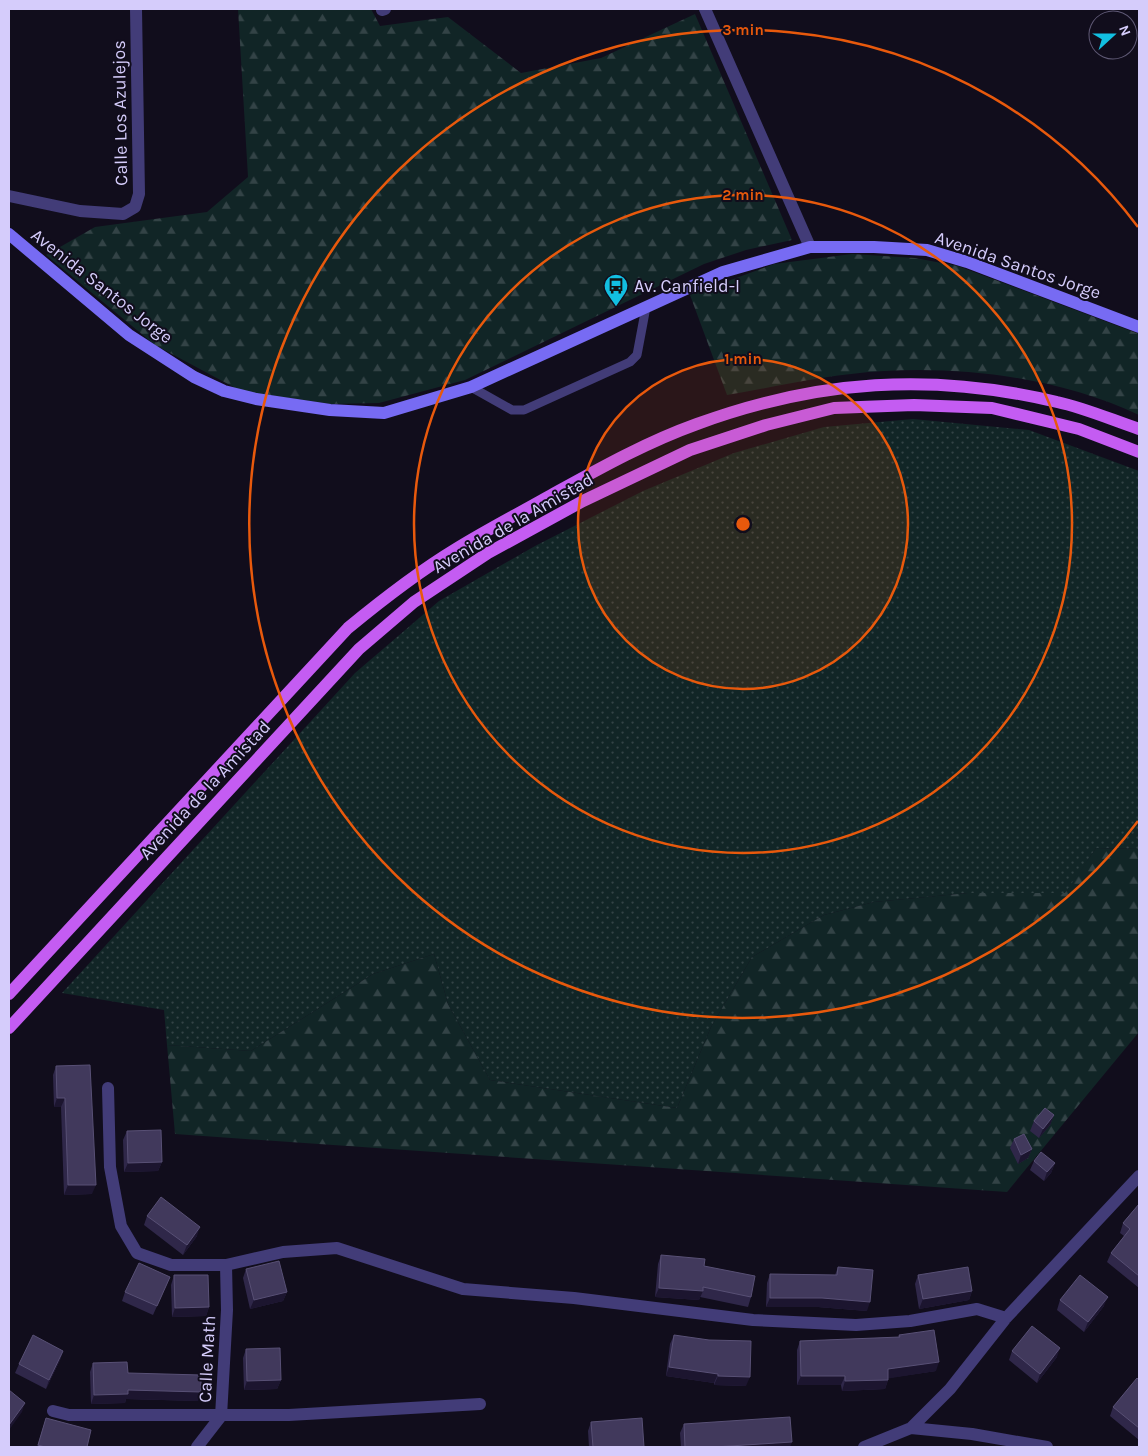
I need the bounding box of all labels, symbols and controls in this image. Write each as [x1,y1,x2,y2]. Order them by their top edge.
north arrow [1088,10,1138,60]
text: 3 min [722,21,764,39]
text: N [1115,23,1134,38]
street label: Calle Los Azulejos [108,40,132,186]
text: 2 min [722,186,764,204]
street label: Avenida Santos Jorge [27,224,177,348]
street label: Avenida Santos Jorge [932,226,1104,304]
bus stop icon: Av. Canfield-I [603,273,629,307]
place label: Av. Canfield-I [634,275,740,297]
text: 1 min [724,350,762,368]
street label: Avenida de la Amistad [429,468,597,578]
centre of rings [734,515,752,533]
street label: Avenida de la Amistad [135,716,275,864]
street label: Calle Math [194,1315,220,1403]

